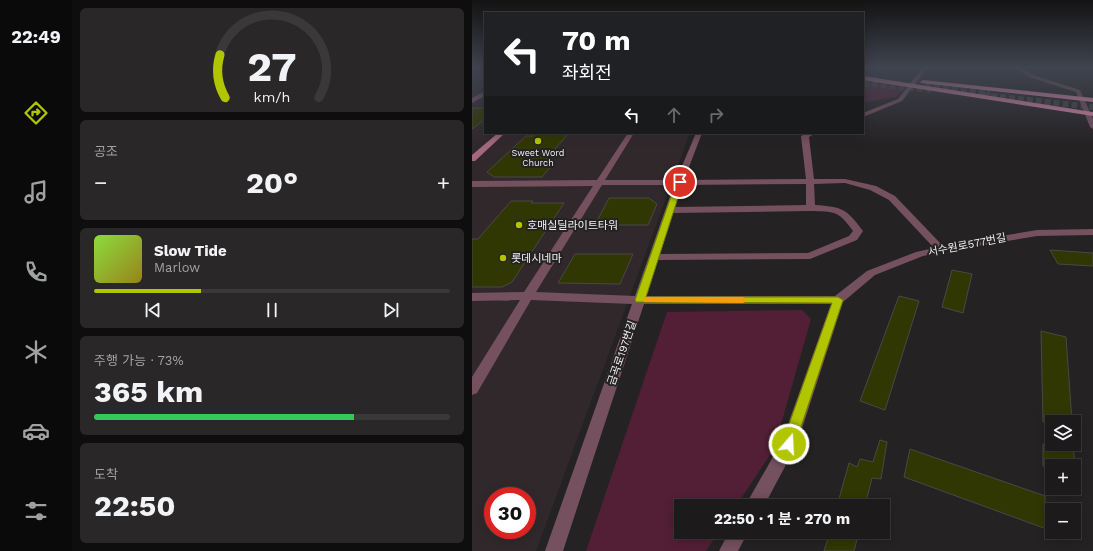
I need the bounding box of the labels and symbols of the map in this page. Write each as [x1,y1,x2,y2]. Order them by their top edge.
marker: Sweet Word Church [533,136,543,146]
place label: Sweet Word Church [512,148,564,168]
pin [663,165,697,199]
place label: 호매실딜라이트타워 [527,219,618,232]
marker: 호매실딜라이트타워 [514,220,524,230]
street label: 서수원로577번길 [927,231,1007,259]
place label: 롯데시네마 [511,252,562,265]
marker: 롯데시네마 [498,253,508,263]
street label: 금곡로197번길 [605,319,639,387]
position arrow [768,423,810,465]
speed limit sign: 30 [484,487,536,539]

